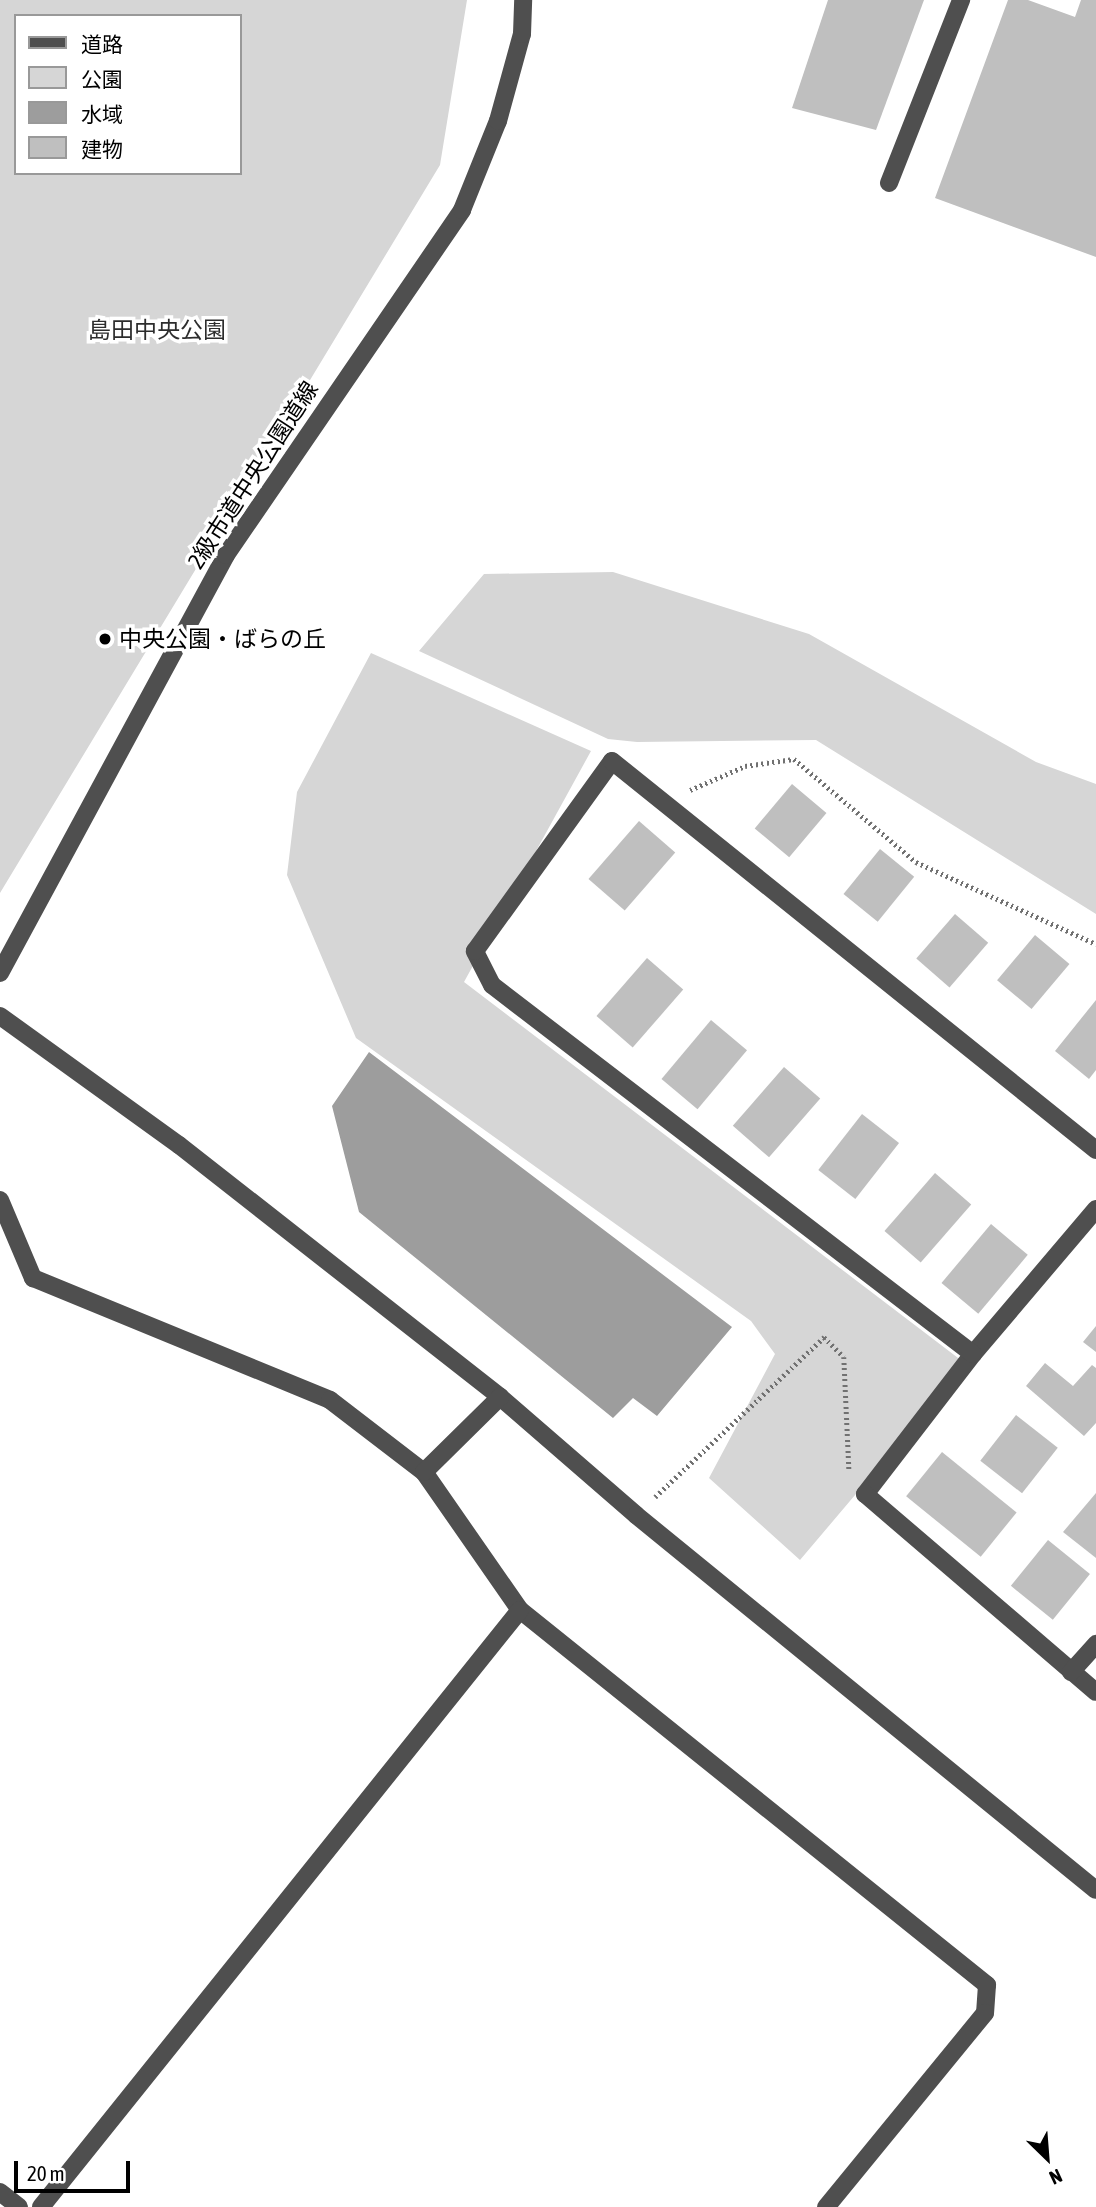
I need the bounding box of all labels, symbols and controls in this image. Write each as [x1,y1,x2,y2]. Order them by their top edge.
legend [14,14,242,175]
text: 道路 [81,32,123,56]
text: 公園 [81,67,123,91]
text: 水域 [81,102,123,126]
text: 建物 [81,137,123,161]
park label: 島田中央公園 [88,316,226,344]
street label: 2級市道中央公園道線 [182,376,324,574]
place label: 中央公園・ばらの丘 [119,625,326,653]
marker: 中央公園・ばらの丘 [97,631,113,647]
north arrow [1012,2123,1082,2193]
scale bar [18,2148,133,2192]
text: 20 m [27,2161,65,2185]
text: N [1046,2165,1066,2189]

